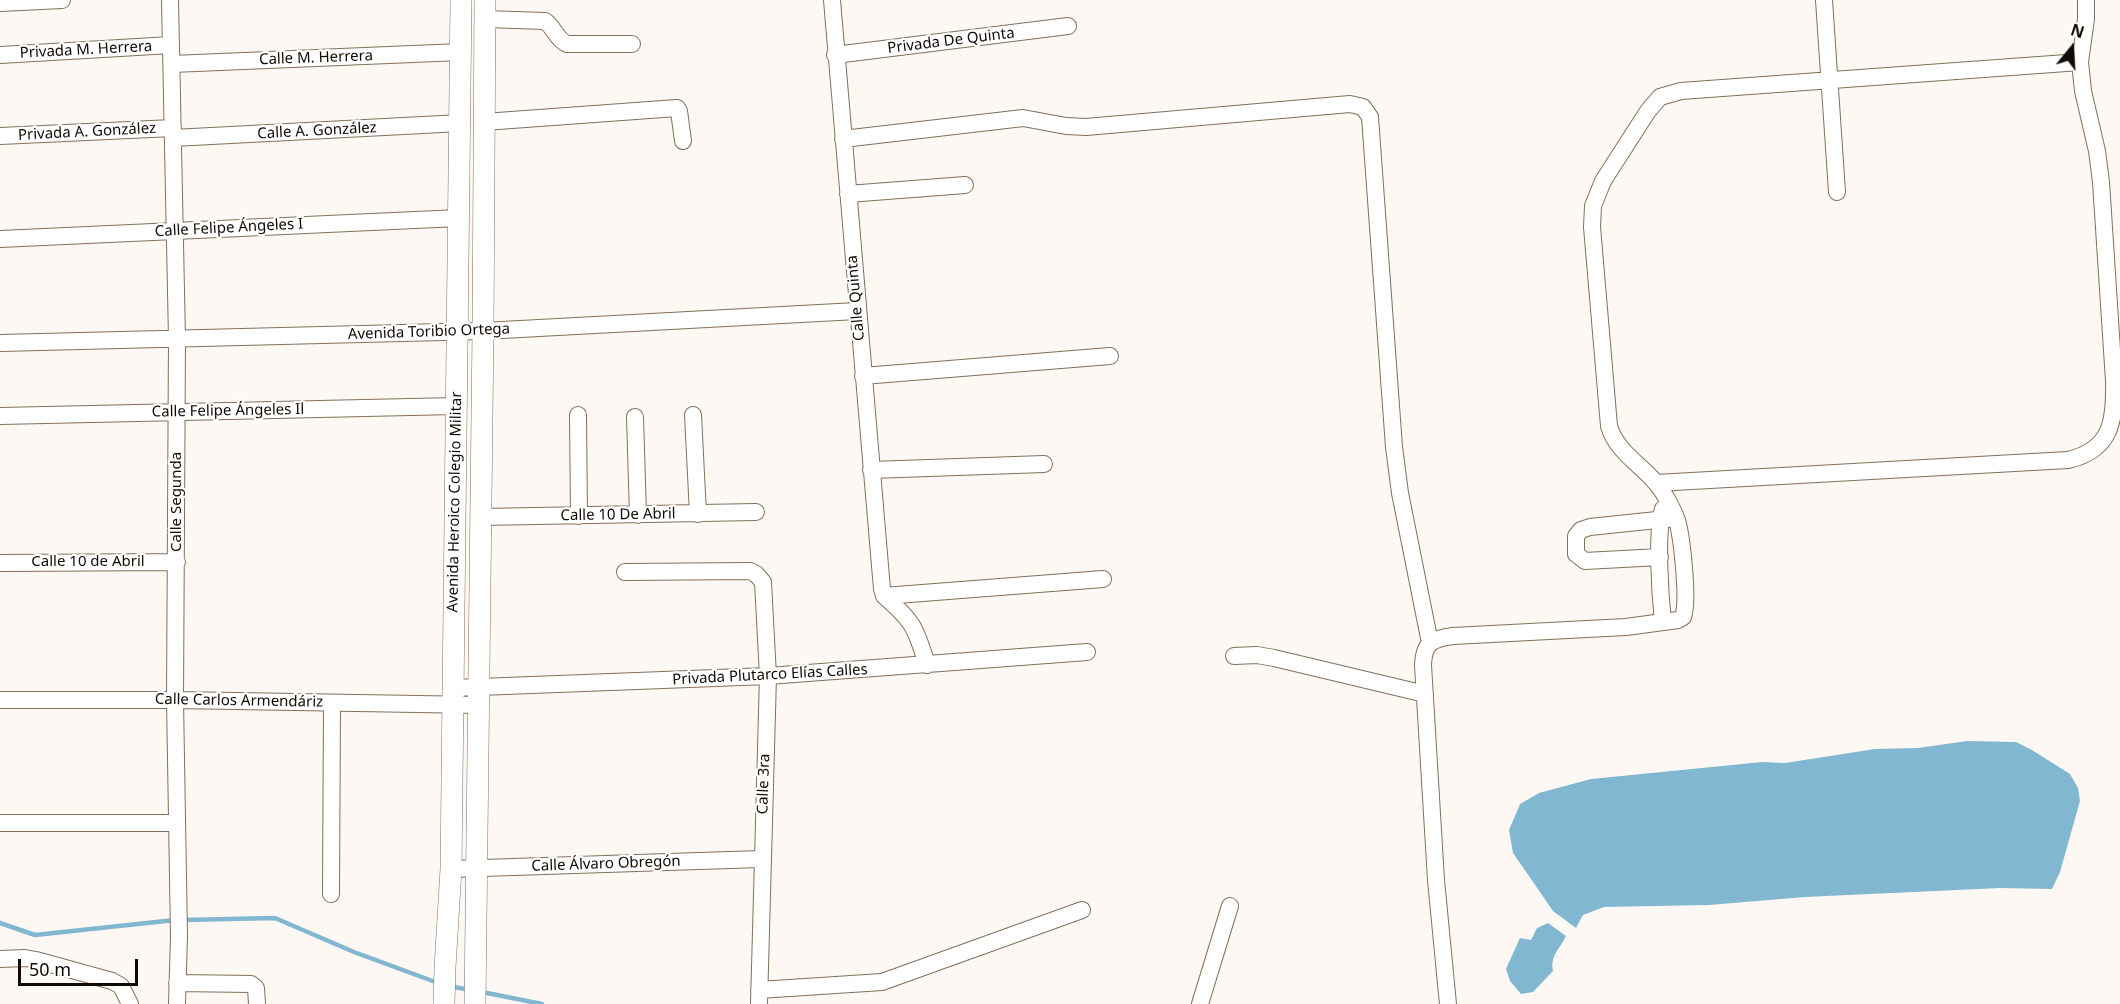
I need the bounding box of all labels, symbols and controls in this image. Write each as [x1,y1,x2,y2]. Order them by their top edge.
north arrow [2042,18,2102,78]
text: N [2068,18,2087,43]
street label: Privada De Quinta [886,24,1016,58]
street label: Privada M. Herrera [19,38,153,62]
street label: Calle M. Herrera [259,47,373,69]
street label: Privada A. González [18,119,156,145]
street label: Calle A. González [257,119,377,143]
street label: Calle Felipe Ángeles I [154,215,304,241]
street label: Calle Quinta [843,254,869,342]
street label: Avenida Toribio Ortega [348,320,510,344]
street label: Avenida Heroico Colegio Militar [444,391,466,613]
street label: Calle Felipe Ángeles Il [152,401,304,421]
street label: Calle Segunda [168,452,186,552]
street label: Calle 10 De Abril [560,505,676,525]
street label: Calle 10 de Abril [31,553,145,571]
street label: Privada Plutarco Elías Calles [672,661,868,689]
street label: Calle Carlos Armendáriz [155,691,323,711]
street label: Calle 3ra [754,753,774,815]
street label: Calle Álvaro Obregón [531,852,681,876]
scale bar [21,947,141,985]
text: 50 m [29,957,71,981]

